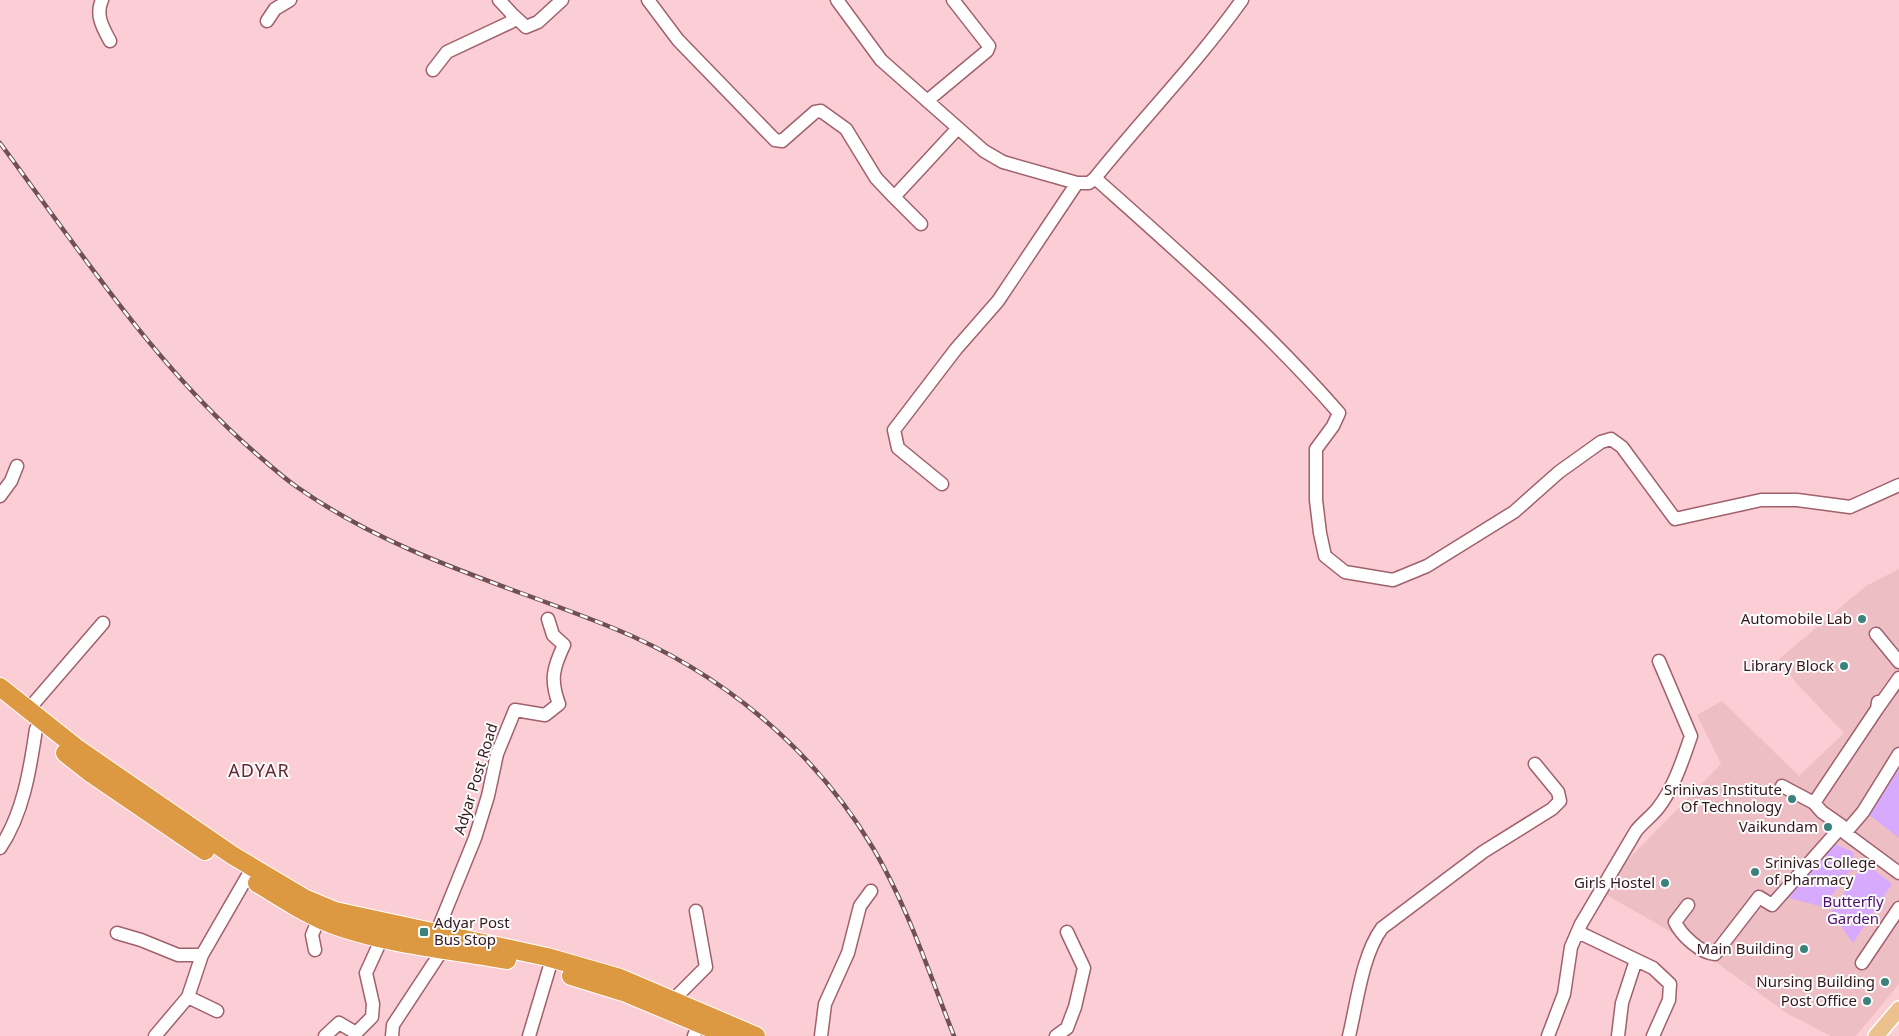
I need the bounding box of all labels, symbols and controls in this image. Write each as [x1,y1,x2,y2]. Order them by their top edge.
place label: Automobile Lab [1741,608,1852,628]
marker: Automobile Lab [1856,613,1868,625]
place label: Library Block [1743,655,1834,675]
marker: Library Block [1838,660,1850,672]
street label: Adyar Post Road [449,720,502,837]
district label: ADYAR [228,758,290,782]
place label: Srinivas Institute Of Technology [1664,779,1782,816]
marker: Srinivas Institute Of Technology [1786,793,1798,805]
place label: Vaikundam [1739,816,1818,836]
marker: Vaikundam [1822,821,1834,833]
place label: Srinivas College of Pharmacy [1765,852,1876,889]
marker: Srinivas College of Pharmacy [1749,866,1761,878]
place label: Girls Hostel [1574,872,1655,892]
marker: Girls Hostel [1659,877,1671,889]
park label: Butterfly Garden [1822,891,1884,928]
place label: Adyar Post Bus Stop [434,912,510,949]
marker: Adyar Post Bus Stop [418,926,430,938]
place label: Main Building [1697,938,1794,958]
marker: Main Building [1798,943,1810,955]
place label: Nursing Building [1756,971,1875,991]
marker: Nursing Building [1879,976,1891,988]
place label: Post Office [1781,990,1857,1010]
marker: Post Office [1861,995,1873,1007]

